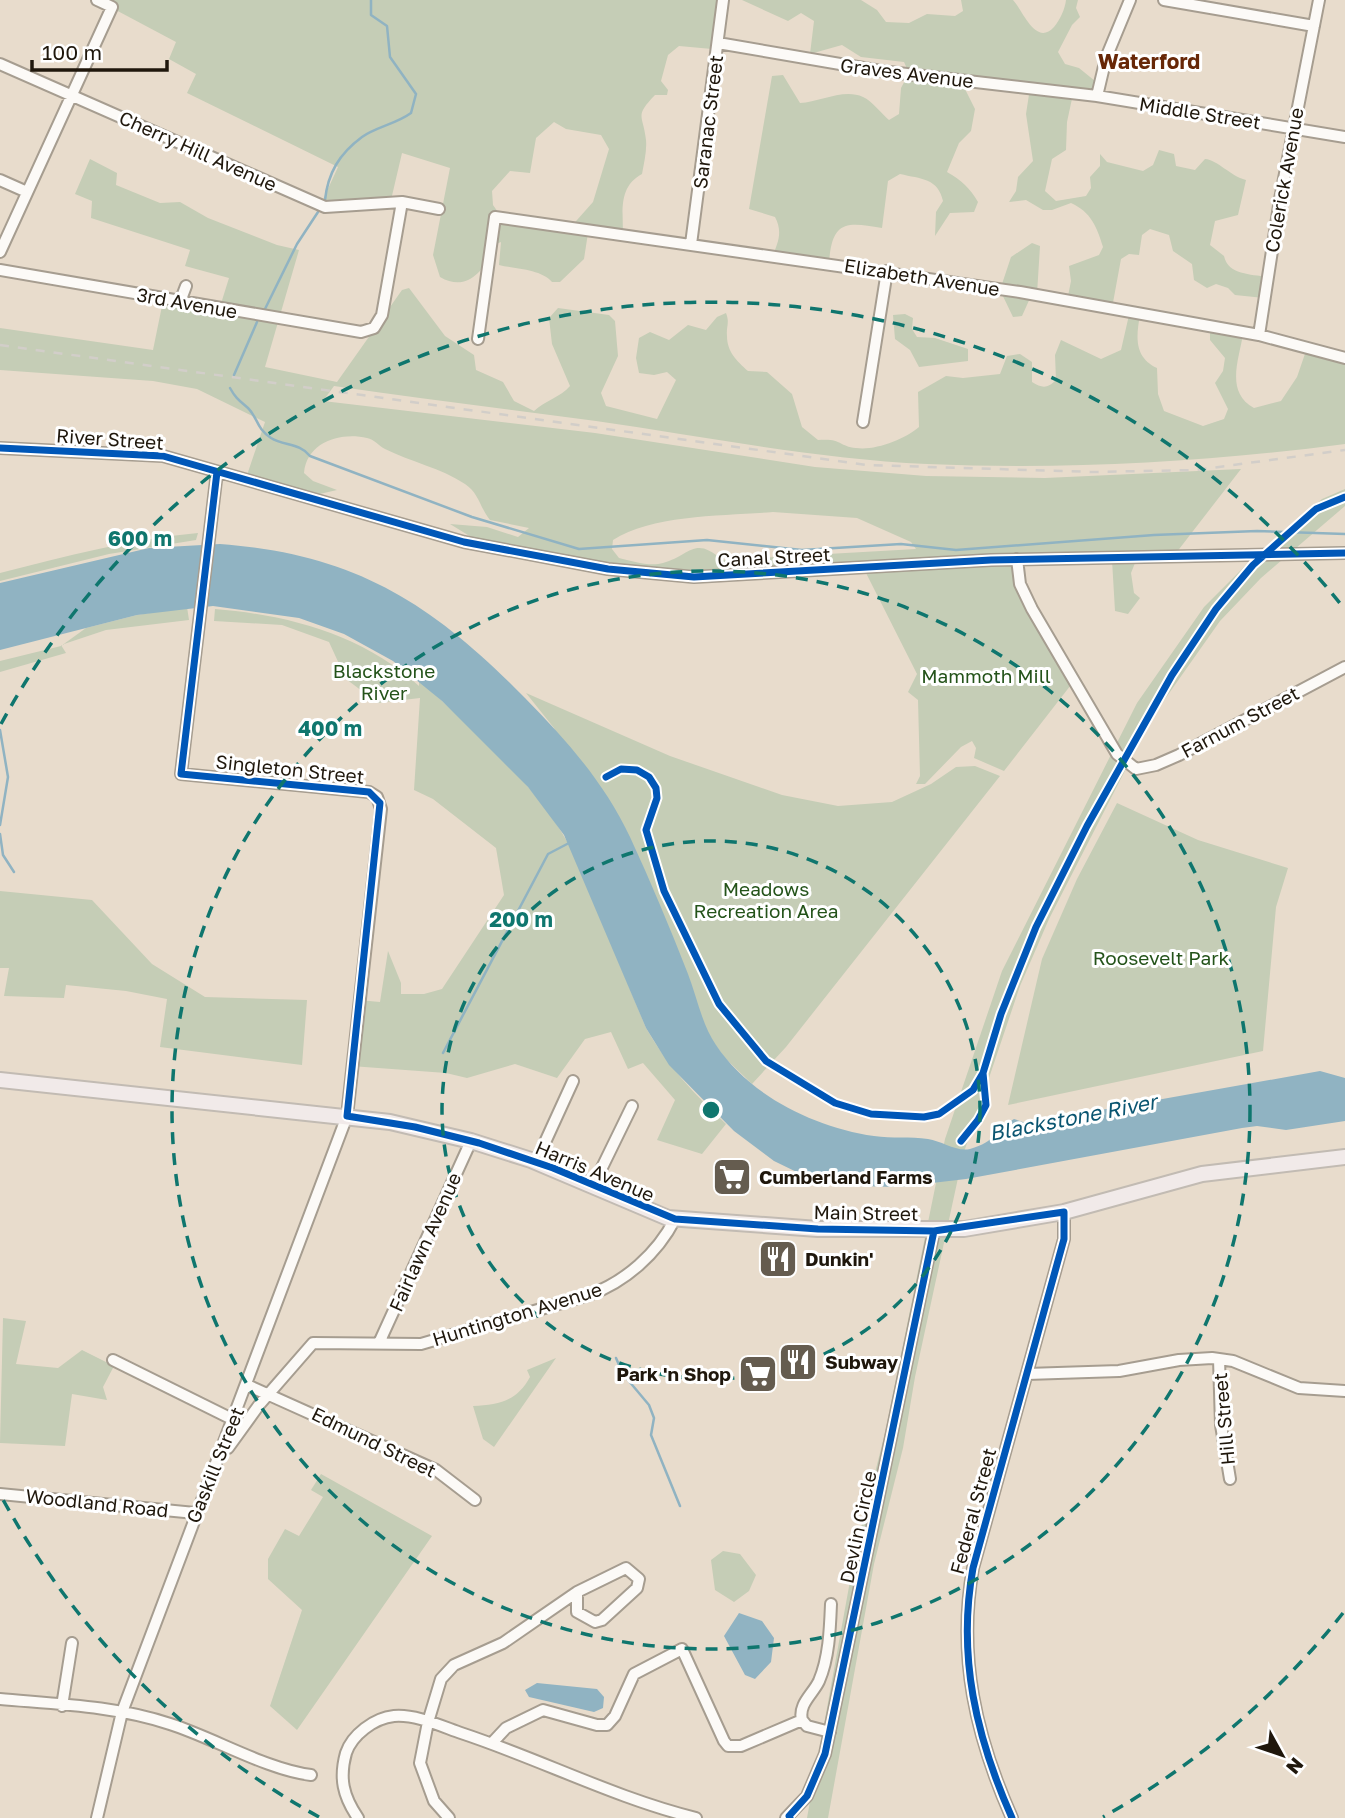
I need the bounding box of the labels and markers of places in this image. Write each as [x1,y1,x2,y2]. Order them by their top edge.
centre of rings [699,1098,723,1122]
supermarket icon: Cumberland Farms [711,1156,753,1198]
place label: Cumberland Farms [759,1165,933,1188]
restaurant icon: Dunkin' [757,1238,799,1280]
place label: Dunkin' [805,1247,874,1270]
restaurant icon: Subway [777,1341,819,1383]
place label: Subway [825,1350,899,1373]
supermarket icon: Park 'n Shop [737,1353,779,1395]
place label: Park 'n Shop [616,1362,731,1385]

